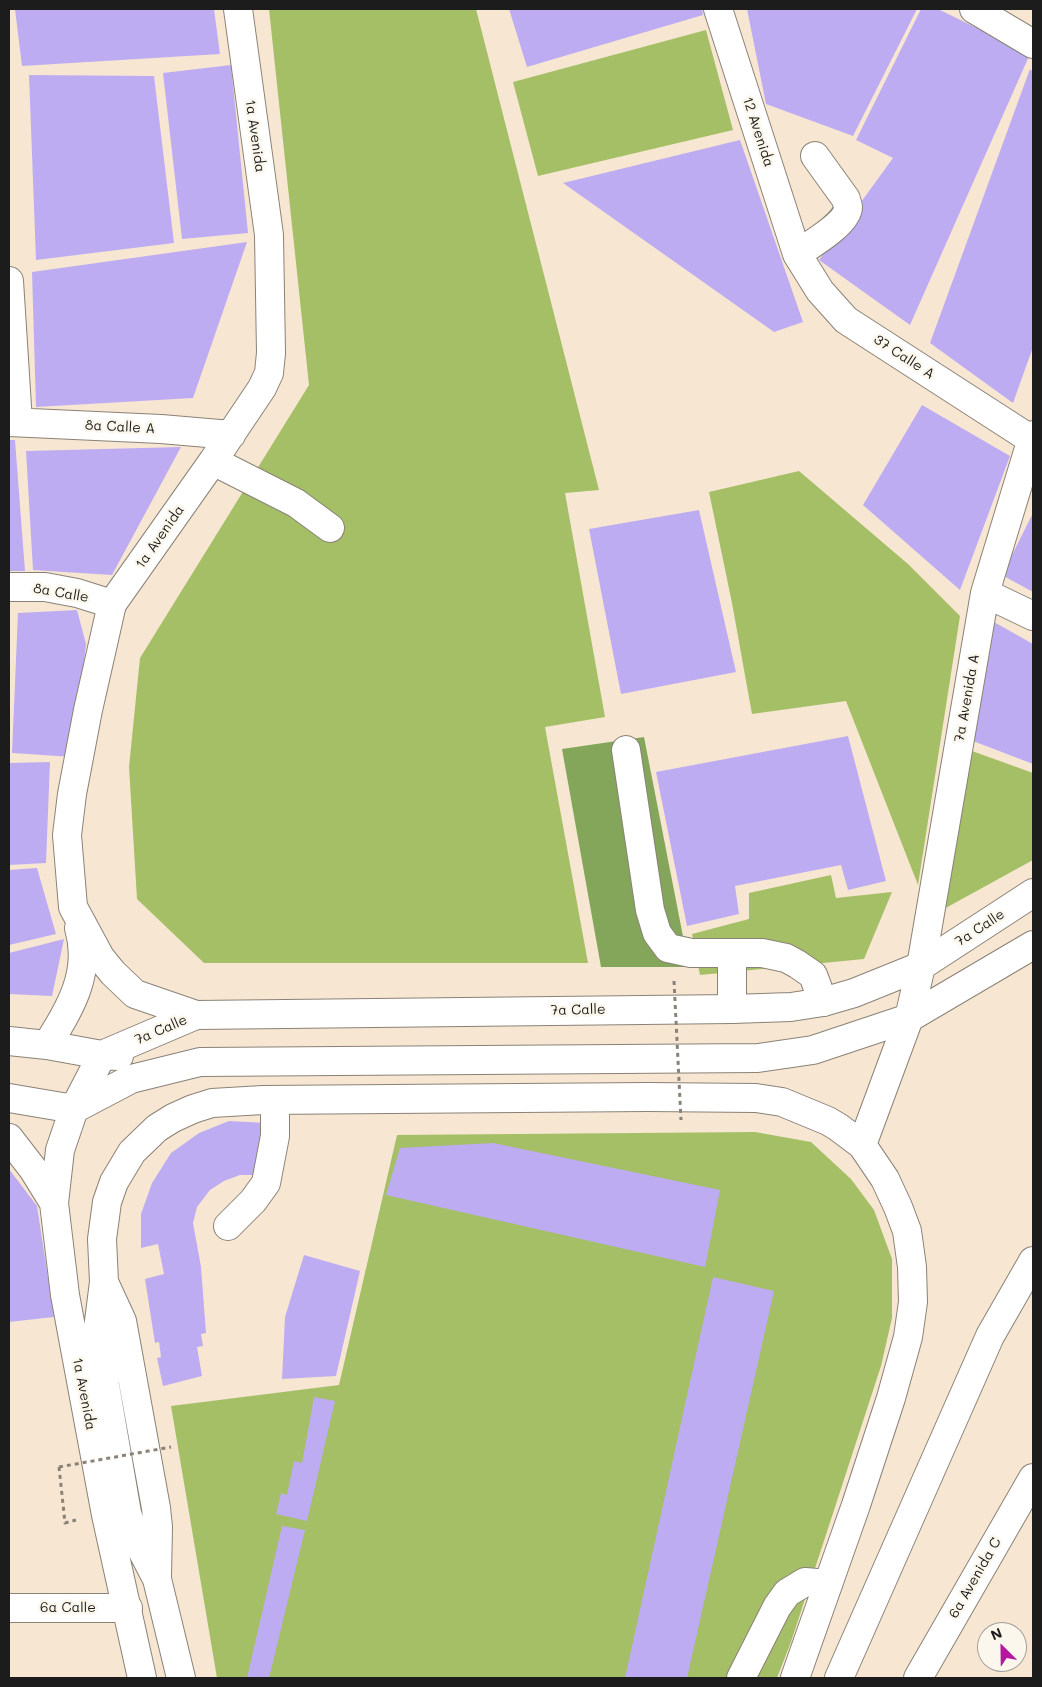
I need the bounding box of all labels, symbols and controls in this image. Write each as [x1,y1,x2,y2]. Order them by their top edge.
street label: 12 Avenida [739,95,777,169]
street label: 1a Avenida [242,98,268,174]
street label: 37 Calle A [870,331,938,383]
street label: 8a Calle A [84,417,156,437]
street label: 1a Avenida [132,502,188,572]
street label: 8a Calle [32,580,90,606]
street label: 7a Avenida A [951,653,983,743]
street label: 7a Calle [952,906,1008,950]
street label: 7a Calle [550,1001,606,1019]
street label: 7a Calle [132,1011,190,1049]
street label: 1a Avenida [69,1356,99,1432]
street label: 6a Avenida C [945,1535,1005,1621]
street label: 6a Calle [40,1600,96,1616]
north arrow [977,1622,1027,1672]
text: N [988,1623,1005,1644]

